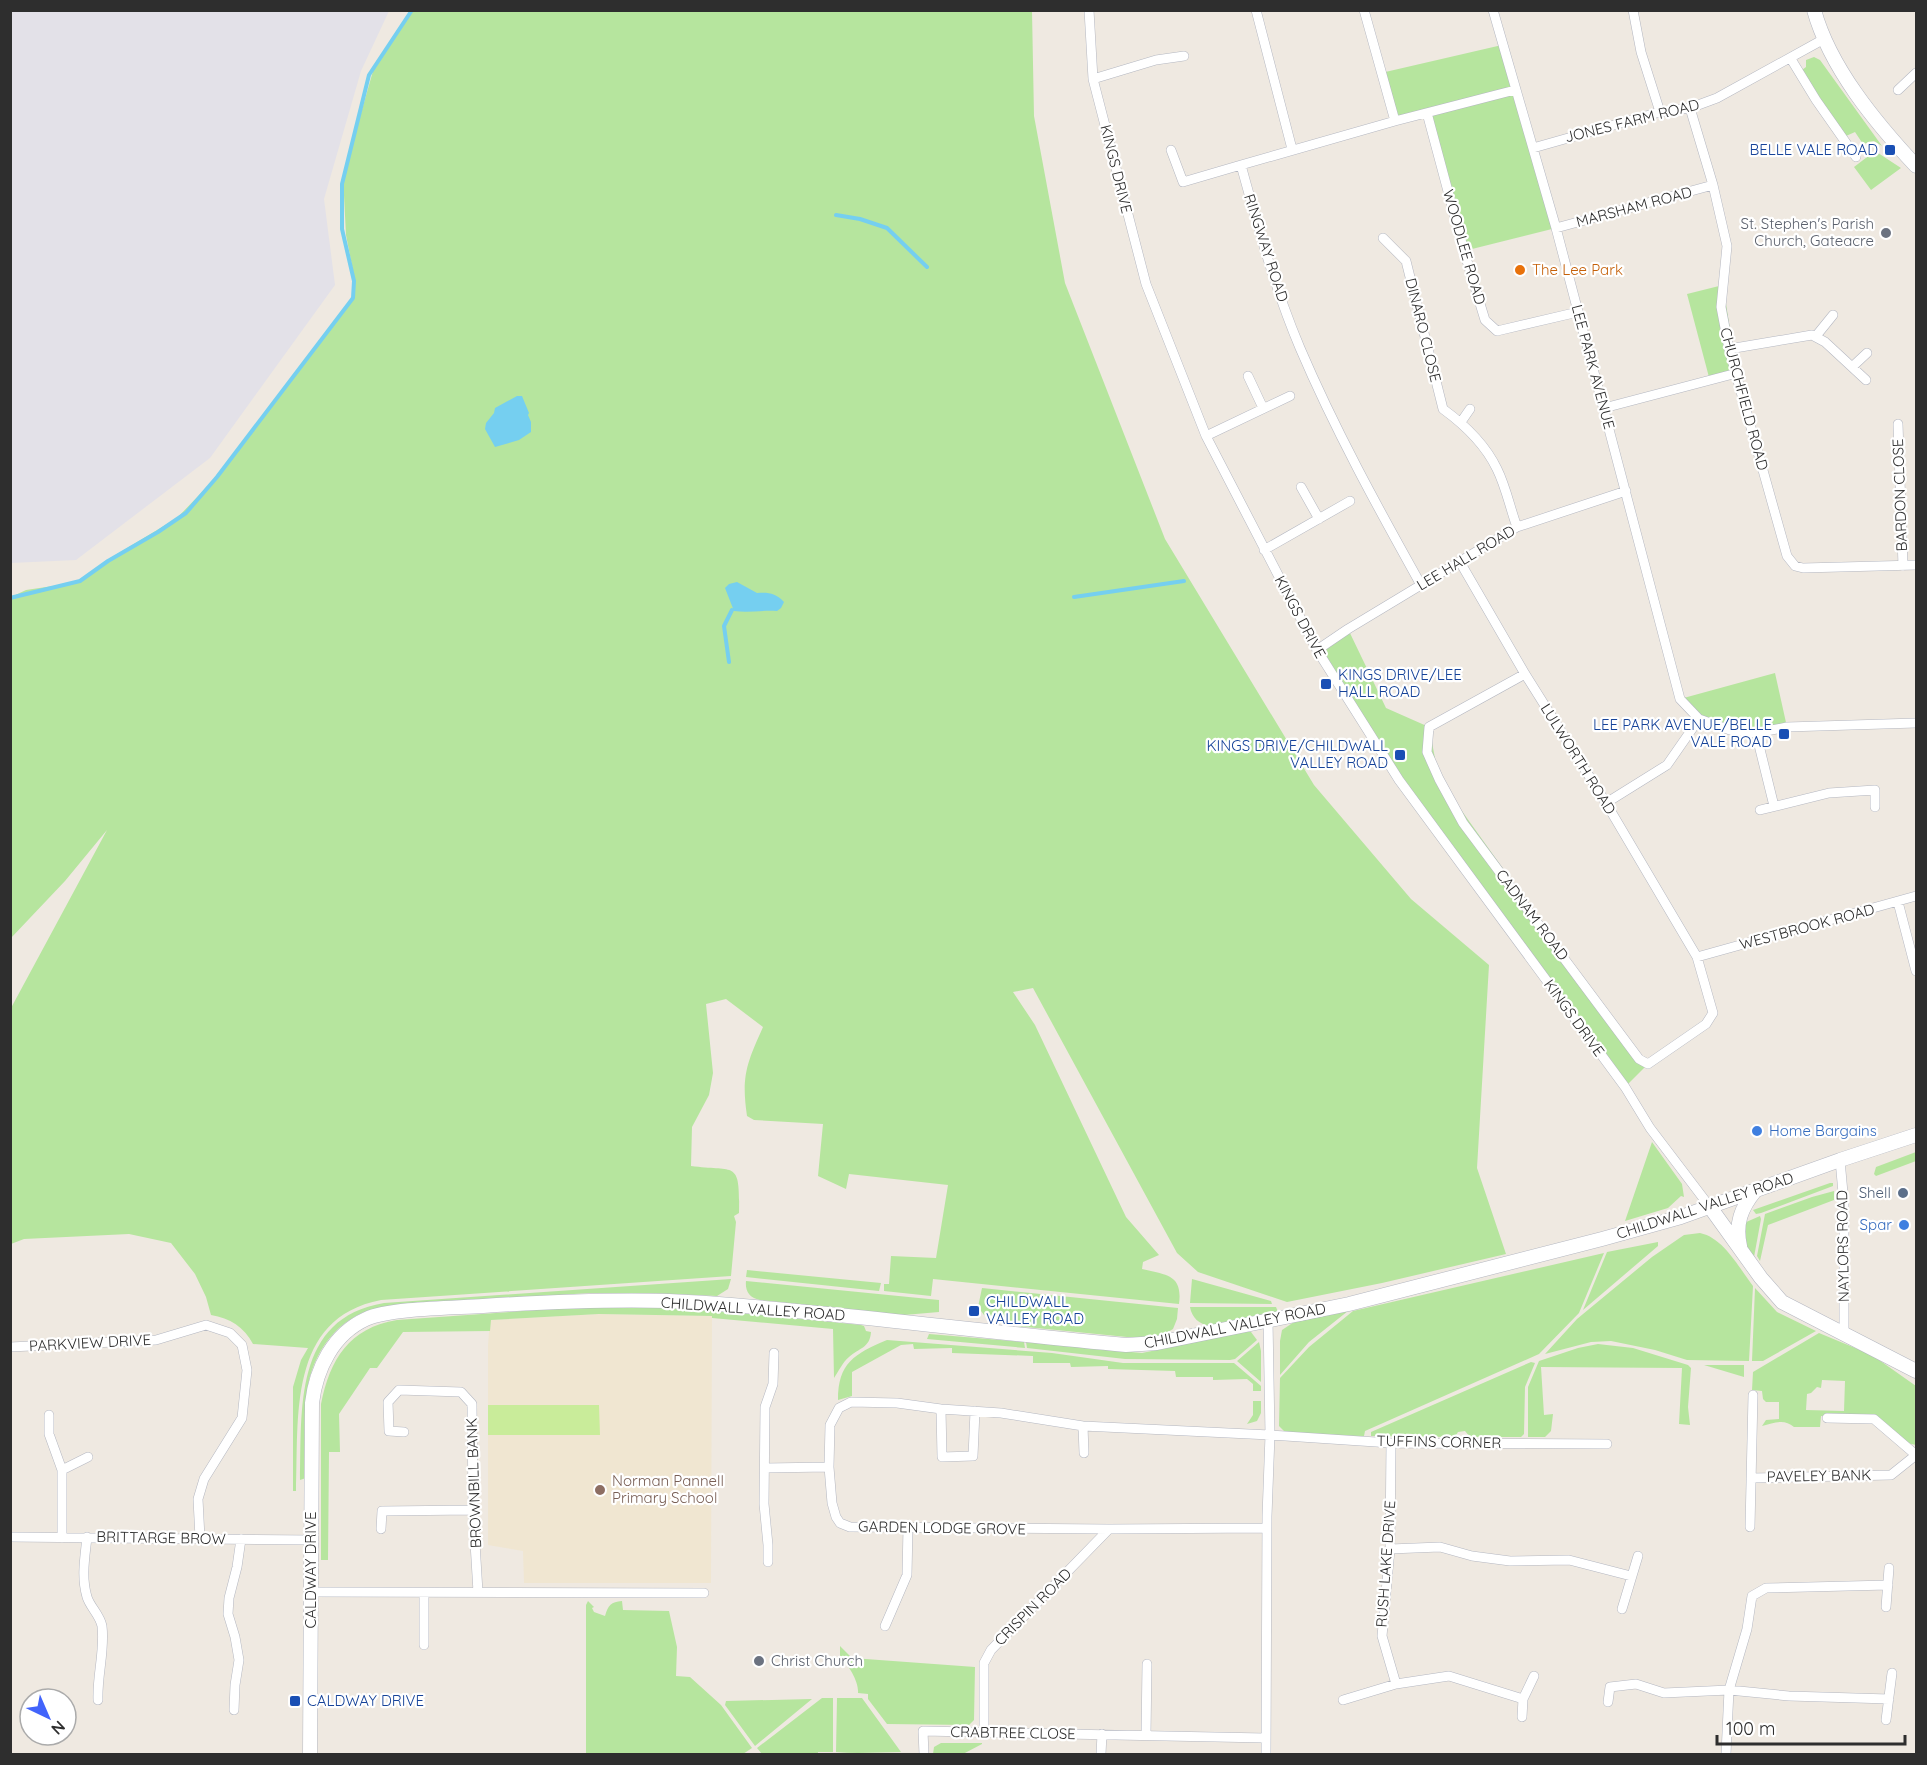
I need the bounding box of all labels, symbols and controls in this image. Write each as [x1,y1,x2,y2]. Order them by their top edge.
street label: JONES FARM ROAD [1563,95,1701,146]
street label: KINGS DRIVE [1096,123,1137,215]
place label: BELLE VALE ROAD [1750,140,1878,159]
marker: BELLE VALE ROAD [1883,143,1897,157]
street label: MARSHAM ROAD [1574,182,1694,231]
street label: WOODLEE ROAD [1439,187,1490,307]
street label: RINGWAY ROAD [1240,191,1293,304]
place label: St. Stephen's Parish Church, Gateacre [1740,214,1874,250]
marker: St. Stephen's Parish Church, Gateacre [1879,226,1893,240]
place label: The Lee Park [1532,260,1623,279]
marker: The Lee Park [1513,263,1527,277]
street label: DINARO CLOSE [1401,276,1446,384]
street label: LEE PARK AVENUE [1568,302,1619,431]
street label: CHURCHFIELD ROAD [1716,325,1773,473]
street label: BARDON CLOSE [1888,438,1911,552]
street label: LEE HALL ROAD [1413,521,1519,594]
street label: KINGS DRIVE [1271,572,1330,661]
place label: KINGS DRIVE/LEE HALL ROAD [1338,665,1462,701]
marker: KINGS DRIVE/LEE HALL ROAD [1319,677,1333,691]
street label: LULWORTH ROAD [1537,700,1620,818]
place label: LEE PARK AVENUE/BELLE VALE ROAD [1593,715,1772,751]
marker: LEE PARK AVENUE/BELLE VALE ROAD [1777,727,1791,741]
place label: KINGS DRIVE/CHILDWALL VALLEY ROAD [1206,736,1388,772]
marker: KINGS DRIVE/CHILDWALL VALLEY ROAD [1393,748,1407,762]
street label: CADNAM ROAD [1492,865,1573,964]
street label: WESTBROOK ROAD [1737,899,1877,954]
street label: KINGS DRIVE [1540,975,1609,1060]
place label: Home Bargains [1769,1121,1877,1140]
marker: Home Bargains [1750,1124,1764,1138]
street label: CHILDWALL VALLEY ROAD [1614,1168,1796,1243]
place label: Shell [1859,1183,1891,1202]
marker: Shell [1896,1186,1910,1200]
street label: NAYLORS ROAD [1832,1190,1853,1302]
place label: Spar [1860,1215,1892,1234]
marker: Spar [1897,1218,1911,1232]
place label: CHILDWALL VALLEY ROAD [986,1292,1084,1328]
street label: CHILDWALL VALLEY ROAD [660,1293,846,1324]
street label: CHILDWALL VALLEY ROAD [1142,1299,1328,1352]
marker: CHILDWALL VALLEY ROAD [967,1304,981,1318]
street label: PARKVIEW DRIVE [29,1330,151,1355]
street label: BROWNBILL BANK [462,1417,485,1549]
street label: TUFFINS CORNER [1376,1431,1502,1452]
street label: PAVELEY BANK [1767,1465,1871,1486]
place label: Norman Pannell Primary School [612,1471,724,1507]
marker: Norman Pannell Primary School [593,1483,607,1497]
street label: RUSH LAKE DRIVE [1372,1500,1399,1628]
street label: CALDWAY DRIVE [301,1512,320,1628]
street label: GARDEN LODGE GROVE [858,1517,1026,1538]
street label: BRITTARGE BROW [96,1527,226,1548]
street label: CRISPIN ROAD [990,1564,1075,1649]
place label: Christ Church [771,1651,863,1670]
marker: Christ Church [752,1654,766,1668]
north arrow [18,1687,78,1747]
place label: CALDWAY DRIVE [307,1691,424,1710]
marker: CALDWAY DRIVE [288,1694,302,1708]
scale bar [1717,1708,1904,1746]
text: N [47,1717,70,1739]
text: 100 m [1726,1717,1775,1740]
street label: CRABTREE CLOSE [950,1722,1076,1743]

